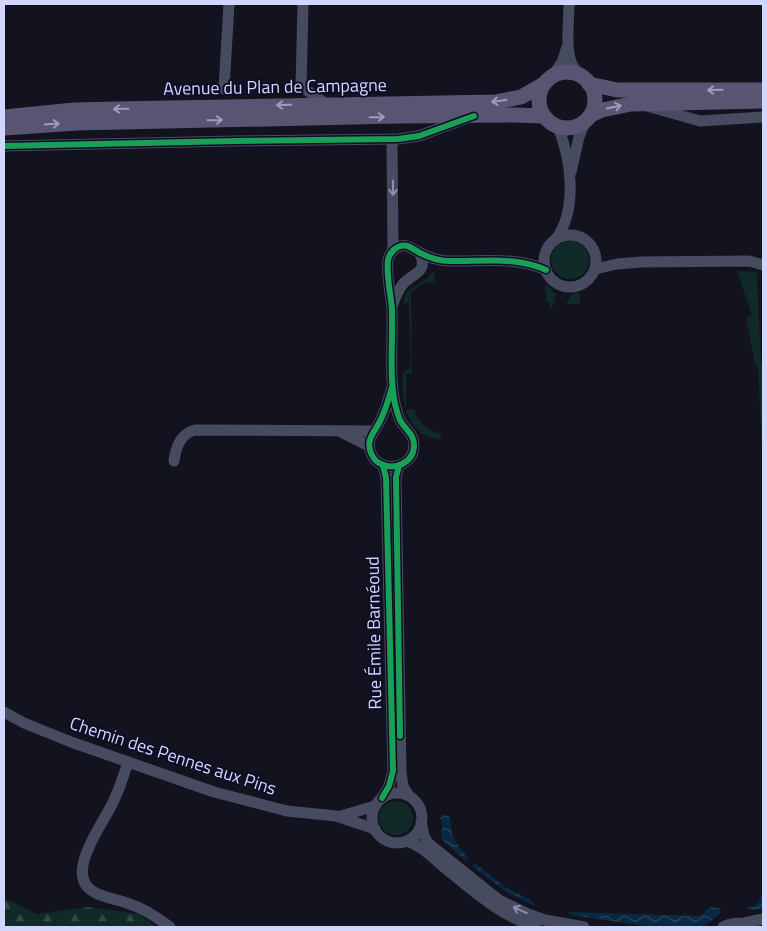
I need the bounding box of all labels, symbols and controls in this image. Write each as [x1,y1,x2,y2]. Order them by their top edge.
street label: Avenue du Plan de Campagne [163,71,387,102]
one-way arrow [707,86,723,95]
one-way arrow [491,96,507,106]
one-way arrow [276,100,292,110]
one-way arrow [606,102,622,111]
one-way arrow [114,104,130,113]
one-way arrow [368,112,385,122]
one-way arrow [206,115,223,125]
one-way arrow [44,120,60,129]
one-way arrow [388,180,398,196]
street label: Rue Émile Barnéoud [359,556,388,710]
street label: Chemin des Pennes aux Pins [66,709,280,802]
one-way arrow [513,905,528,915]

